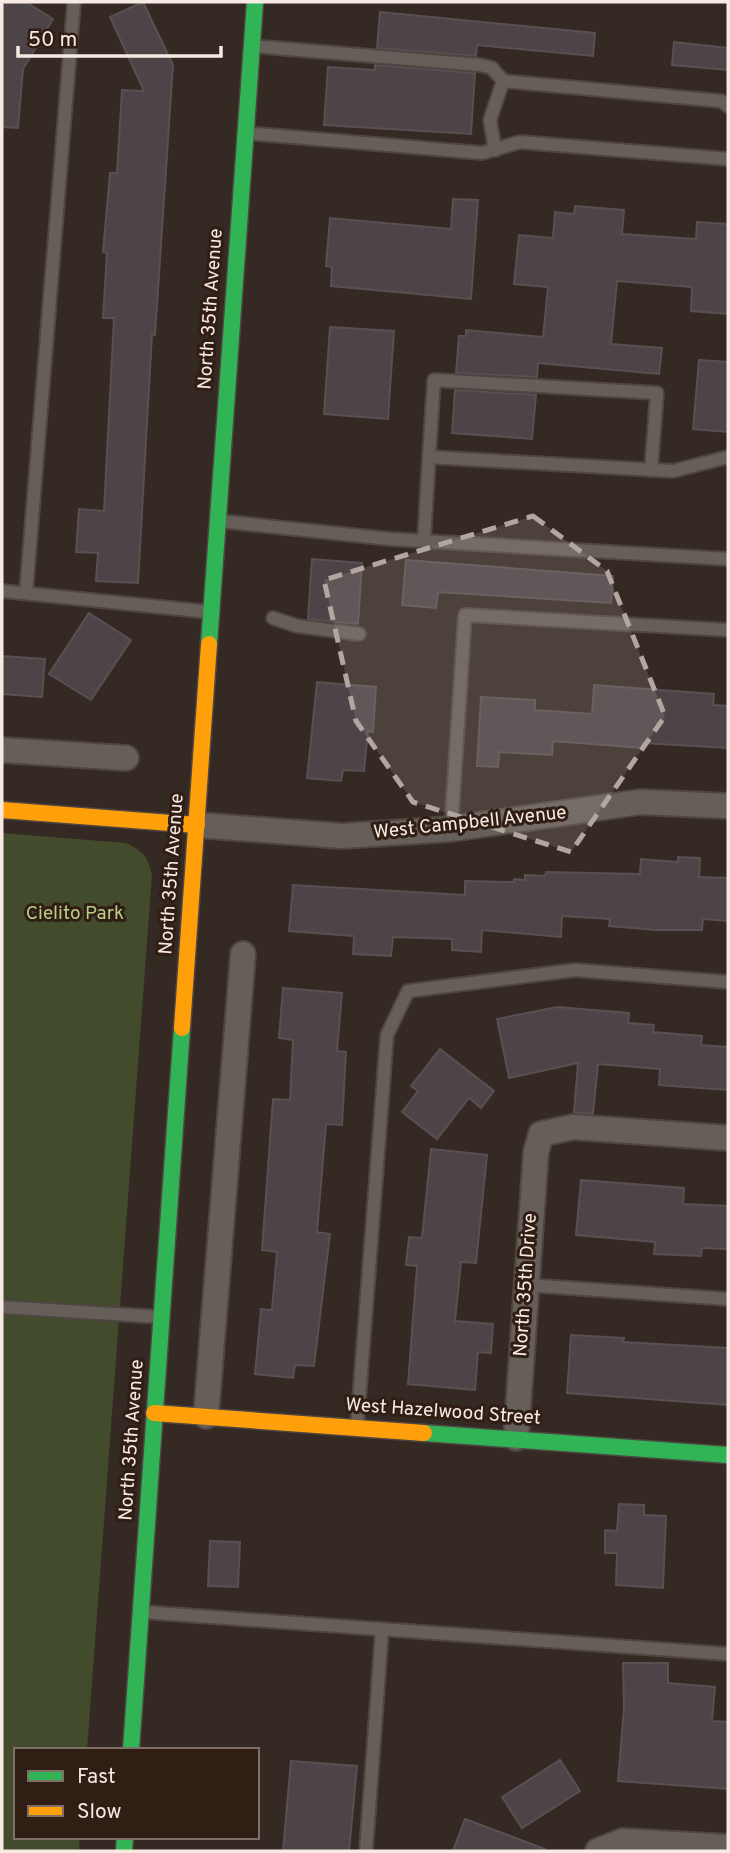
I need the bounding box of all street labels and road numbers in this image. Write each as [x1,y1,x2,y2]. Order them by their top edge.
street label: North 35th Avenue [193,228,229,390]
street label: North 35th Avenue [154,793,190,955]
street label: West Campbell Avenue [372,801,568,845]
street label: North 35th Drive [509,1212,543,1358]
street label: North 35th Avenue [114,1359,150,1521]
street label: West Hazelwood Street [344,1393,542,1431]

